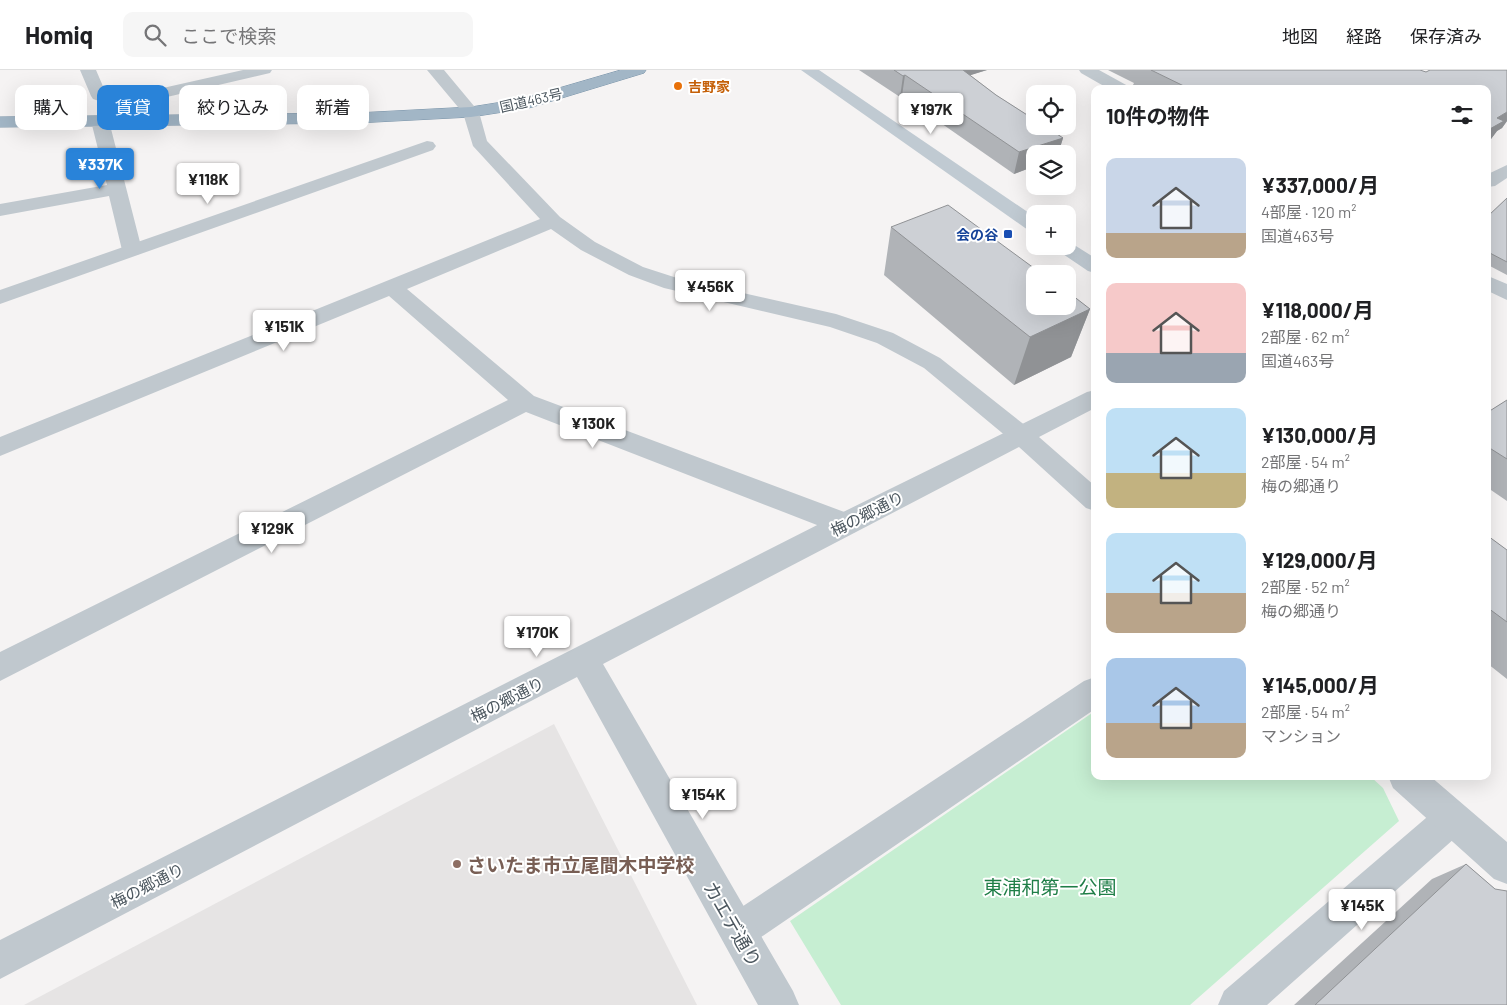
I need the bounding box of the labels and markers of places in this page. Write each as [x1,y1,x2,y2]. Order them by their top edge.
place label: 吉野家 [688,78,730,95]
marker: 吉野家 [672,80,684,92]
pin: ¥197K [896,92,966,135]
pin: ¥337K [65,148,135,190]
pin: ¥118K [173,162,243,205]
place label: 会の谷 [956,226,999,243]
marker: 会の谷 [1002,228,1014,240]
pin: ¥456K [675,270,745,312]
pin: ¥151K [249,310,319,352]
pin: ¥130K [558,406,628,449]
pin: ¥129K [237,512,307,554]
pin: ¥170K [502,616,572,658]
pin: ¥154K [668,778,738,820]
place label: さいたま市立尾間木中学校 [467,853,694,876]
marker: さいたま市立尾間木中学校 [451,858,463,870]
pin: ¥145K [1327,888,1397,931]

